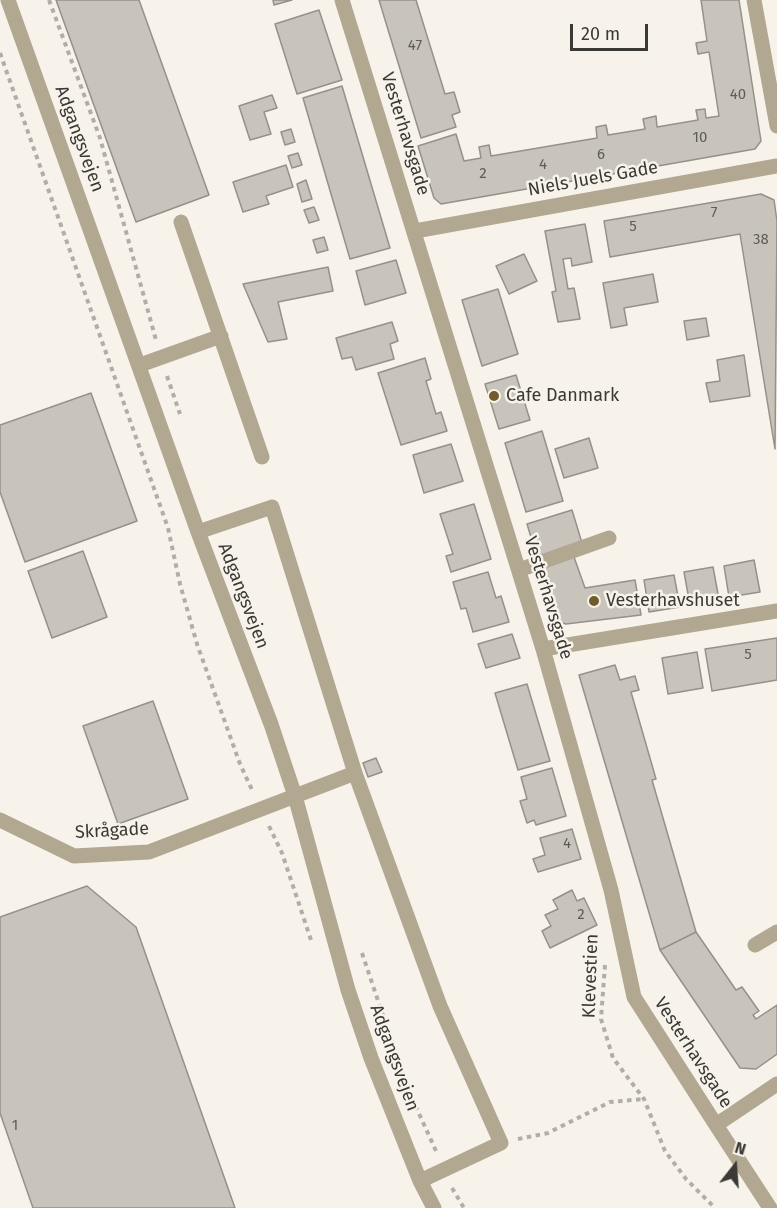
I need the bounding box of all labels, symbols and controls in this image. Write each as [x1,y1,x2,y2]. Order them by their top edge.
scale bar [573,12,651,50]
text: 20 m [581,23,620,45]
house number: 47 [408,37,422,55]
street label: Vesterhavsgade [376,70,434,198]
street label: Adgangsvejen [50,83,108,195]
house number: 40 [730,86,746,104]
house number: 10 [693,129,707,147]
house number: 6 [597,146,605,164]
house number: 4 [539,156,547,174]
street label: Niels Juels Gade [526,157,660,201]
house number: 2 [479,165,487,183]
house number: 7 [711,204,717,222]
house number: 5 [629,218,637,236]
house number: 38 [753,231,769,249]
place label: Cafe Danmark [506,385,619,407]
marker: Cafe Danmark [487,389,501,403]
street label: Vesterhavsgade [519,534,577,662]
street label: Adgangsvejen [213,540,273,652]
place label: Vesterhavshuset [606,590,740,612]
marker: Vesterhavshuset [587,594,601,608]
house number: 5 [744,646,752,664]
street label: Skrågade [74,818,150,844]
house number: 4 [563,835,571,853]
house number: 2 [577,906,585,924]
street label: Klevestien [579,933,603,1019]
street label: Vesterhavsgade [649,994,737,1112]
street label: Adgangsvejen [365,1002,423,1114]
house number: 1 [12,1117,18,1135]
north arrow [705,1136,765,1196]
text: N [733,1138,748,1159]

